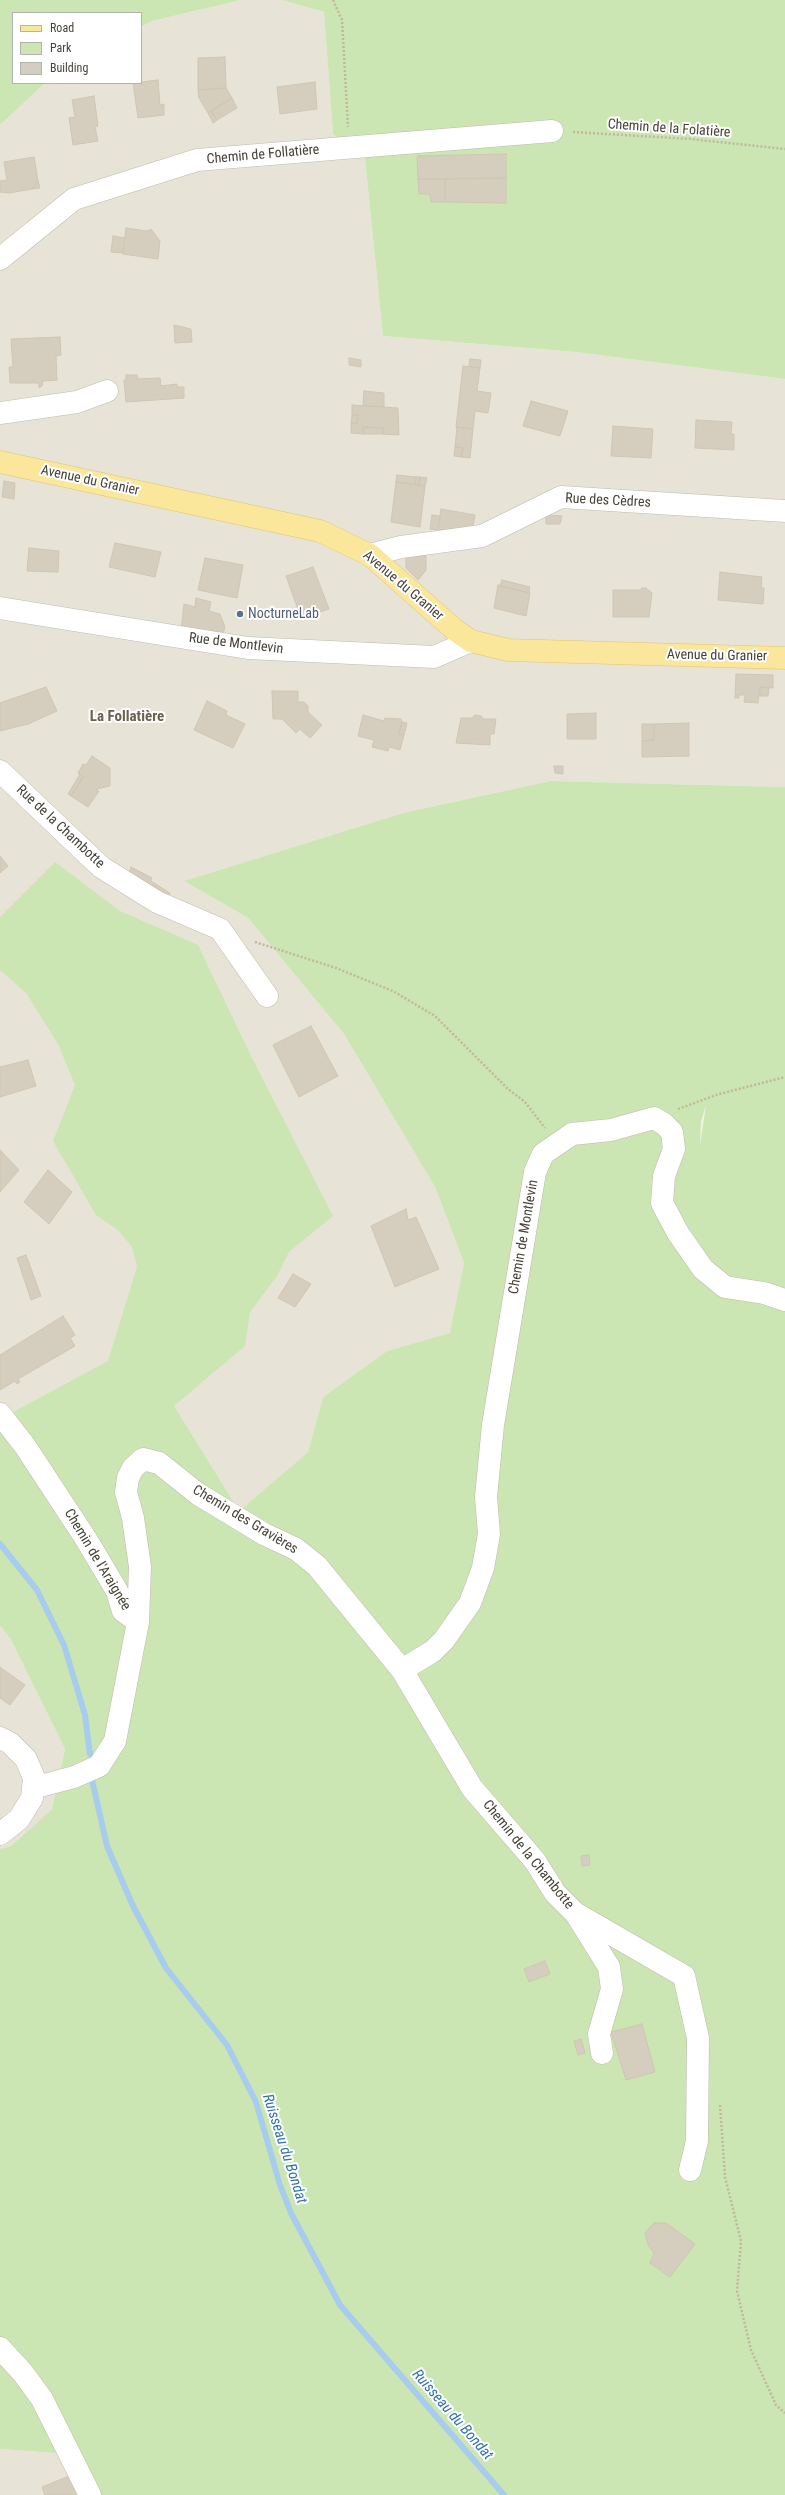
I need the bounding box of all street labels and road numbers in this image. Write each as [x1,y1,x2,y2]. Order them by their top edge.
street label: Chemin de la Folatière [607,116,731,142]
street label: Chemin de Follatière [206,142,320,168]
street label: Avenue du Granier [39,462,141,500]
street label: Rue des Cèdres [565,490,651,512]
street label: Avenue du Granier [359,547,447,625]
street label: Rue de Montlevin [188,630,284,658]
street label: Avenue du Granier [667,647,767,665]
street label: Rue de la Chambotte [12,782,108,872]
street label: Chemin de Montlevin [506,1178,542,1296]
street label: Chemin des Gravières [189,1482,301,1558]
street label: Chemin de l'Araignée [60,1506,134,1614]
street label: Chemin de la Chambotte [479,1797,577,1913]

